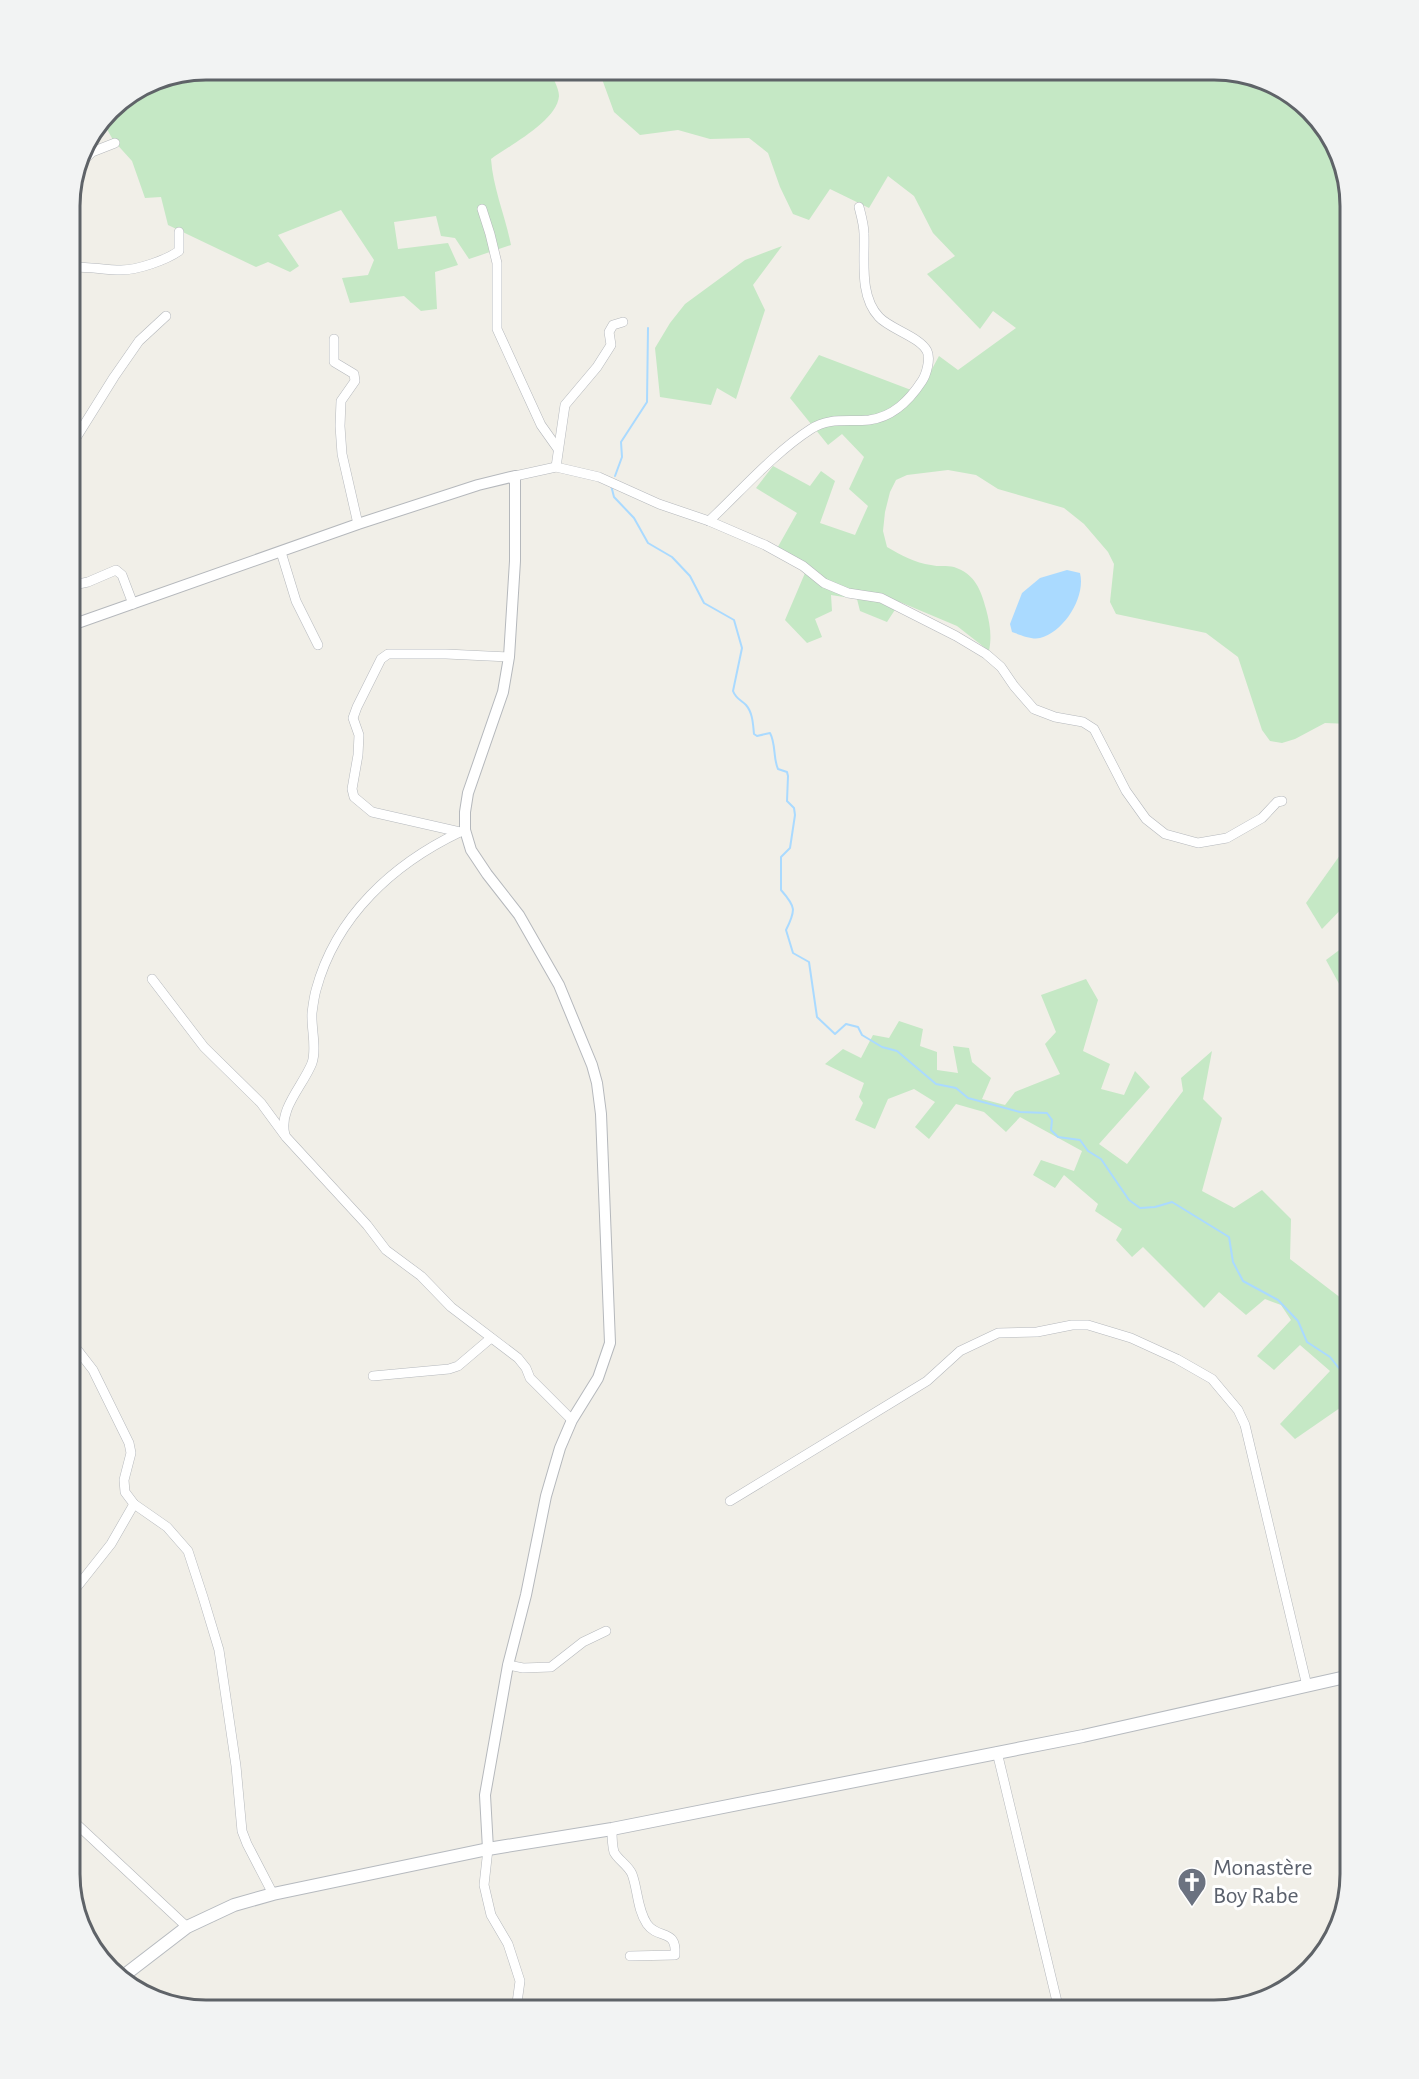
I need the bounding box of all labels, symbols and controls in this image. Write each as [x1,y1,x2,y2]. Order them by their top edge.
place label: Monastère Boy Rabe [1213,1856,1313,1908]
church icon: Monastère Boy Rabe [1176,1866,1208,1908]

